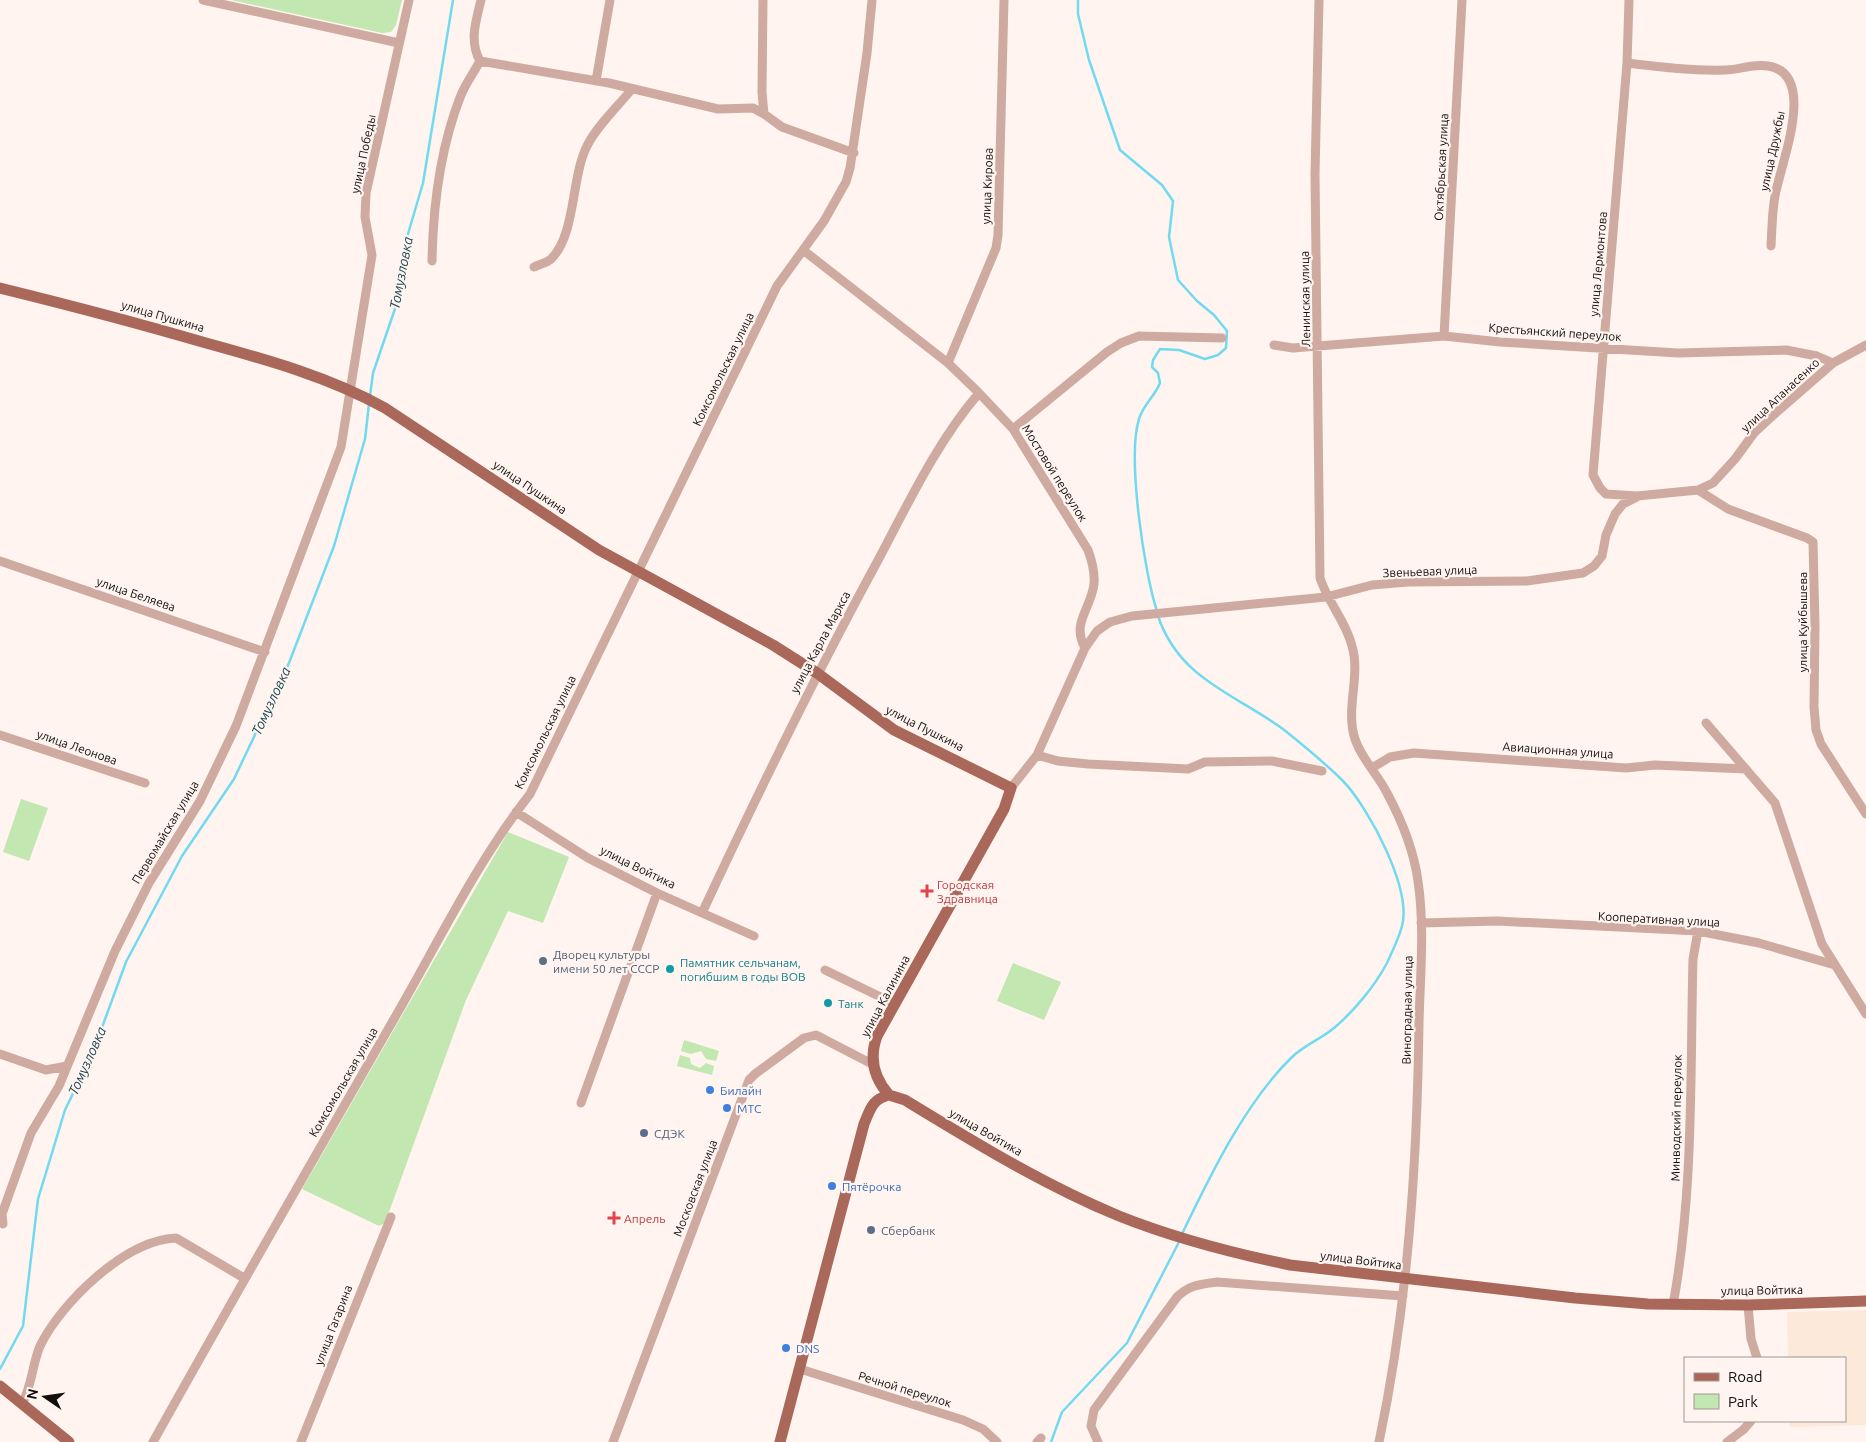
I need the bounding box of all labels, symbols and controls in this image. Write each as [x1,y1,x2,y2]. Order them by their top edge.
street label: улица Дружбы [1757,110,1787,192]
street label: улица Победы [348,113,378,195]
street label: Октябрьская улица [1432,113,1450,221]
street label: улица Кирова [979,147,995,225]
street label: улица Лермонтова [1587,211,1609,317]
water label: Томузловка [386,235,416,311]
street label: Ленинская улица [1298,251,1312,347]
street label: улица Пушкина [120,298,206,334]
street label: Комсомольская улица [690,310,756,428]
street label: Крестьянский переулок [1488,321,1622,343]
street label: улица Апанасенко [1738,356,1822,434]
street label: Мостовой переулок [1020,422,1090,524]
street label: улица Пушкина [491,458,569,516]
street label: Звеньевая улица [1382,563,1478,579]
street label: улица Куйбышева [1796,572,1809,672]
street label: улица Беляева [95,574,177,614]
street label: улица Карла Маркса [788,589,852,695]
water label: Томузловка [248,664,294,738]
street label: Комсомольская улица [512,673,578,791]
street label: улица Пушкина [884,703,966,753]
street label: улица Леонова [35,727,119,767]
street label: Авиационная улица [1502,740,1614,760]
street label: Первомайская улица [129,778,201,886]
street label: улица Войтика [598,843,678,891]
place label: Городская Здравница [937,878,998,905]
marker: Городская Здравница [921,885,933,897]
street label: Кооперативная улица [1598,909,1720,929]
place label: Дворец культуры имени 50 лет СССР [553,948,659,975]
street label: улица Калинина [858,953,912,1039]
marker: Дворец культуры имени 50 лет СССР [537,955,549,967]
street label: Виноградная улица [1400,955,1414,1065]
place label: Памятник сельчанам, погибшим в годы ВОВ [680,956,806,983]
marker: Памятник сельчанам, погибшим в годы ВОВ [664,963,676,975]
marker: Танк [822,997,834,1009]
place label: Танк [838,997,864,1010]
water label: Томузловка [65,1024,109,1098]
street label: Комсомольская улица [306,1025,380,1139]
street label: Минводский переулок [1668,1054,1684,1182]
marker: Билайн [704,1084,716,1096]
place label: Билайн [720,1084,762,1097]
marker: МТС [721,1102,733,1114]
place label: МТС [737,1102,762,1115]
street label: улица Войтика [947,1106,1025,1158]
marker: СДЭК [638,1127,650,1139]
place label: СДЭК [654,1127,685,1140]
street label: Московская улица [671,1138,719,1238]
marker: Пятёрочка [826,1180,838,1192]
place label: Пятёрочка [842,1180,901,1193]
marker: Апрель [608,1212,620,1224]
place label: Апрель [624,1212,666,1225]
marker: Сбербанк [865,1224,877,1236]
place label: Сбербанк [881,1224,935,1237]
street label: улица Войтика [1319,1249,1403,1271]
street label: улица Гагарина [312,1283,354,1367]
street label: улица Войтика [1721,1283,1803,1297]
marker: DNS [780,1342,792,1354]
place label: DNS [796,1342,819,1355]
legend [1684,1357,1846,1422]
text: Road [1728,1368,1763,1385]
street label: Речной переулок [857,1369,953,1409]
north arrow [20,1372,70,1422]
text: N [23,1387,41,1401]
text: Park [1728,1393,1758,1410]

